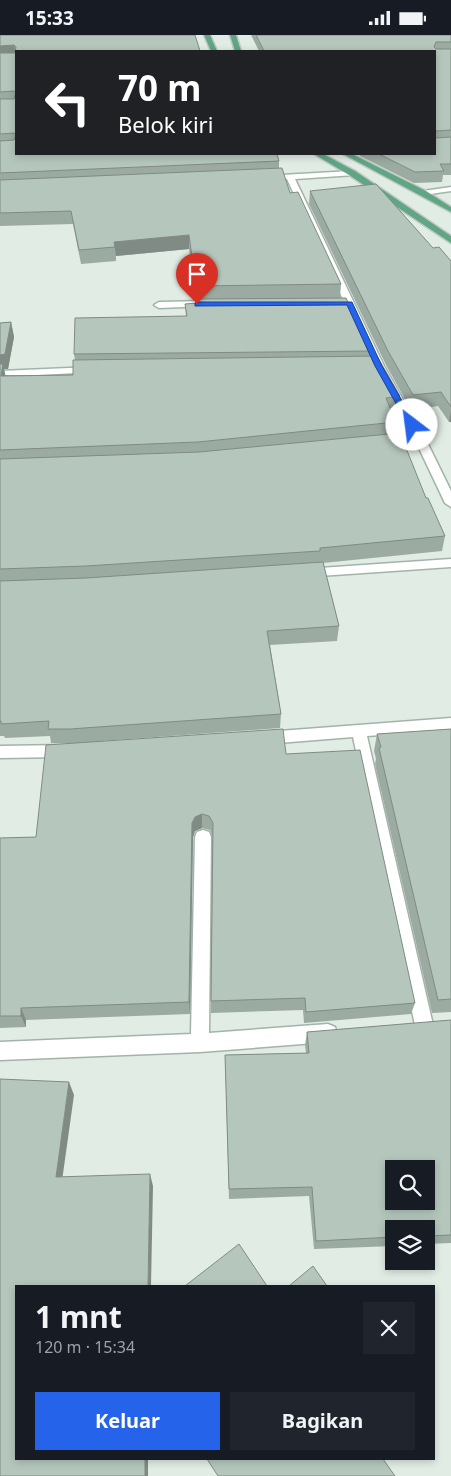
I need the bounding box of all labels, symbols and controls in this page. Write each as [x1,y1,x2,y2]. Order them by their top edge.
text: 15:33 [25,5,74,31]
text: 70 m [118,64,201,111]
icon: left [35,70,100,135]
text: Belok kiri [118,109,213,139]
pin [176,253,218,304]
icon: arrive [183,260,211,288]
position arrow [385,398,437,450]
map controls [385,1160,435,1270]
button: search [385,1160,435,1210]
button: layers [385,1220,435,1270]
text: 1 mnt [35,1296,122,1337]
button: close [363,1302,415,1354]
text: 120 m · 15:34 [35,1336,135,1358]
button: Keluar [35,1392,220,1450]
button: Bagikan [230,1392,415,1450]

